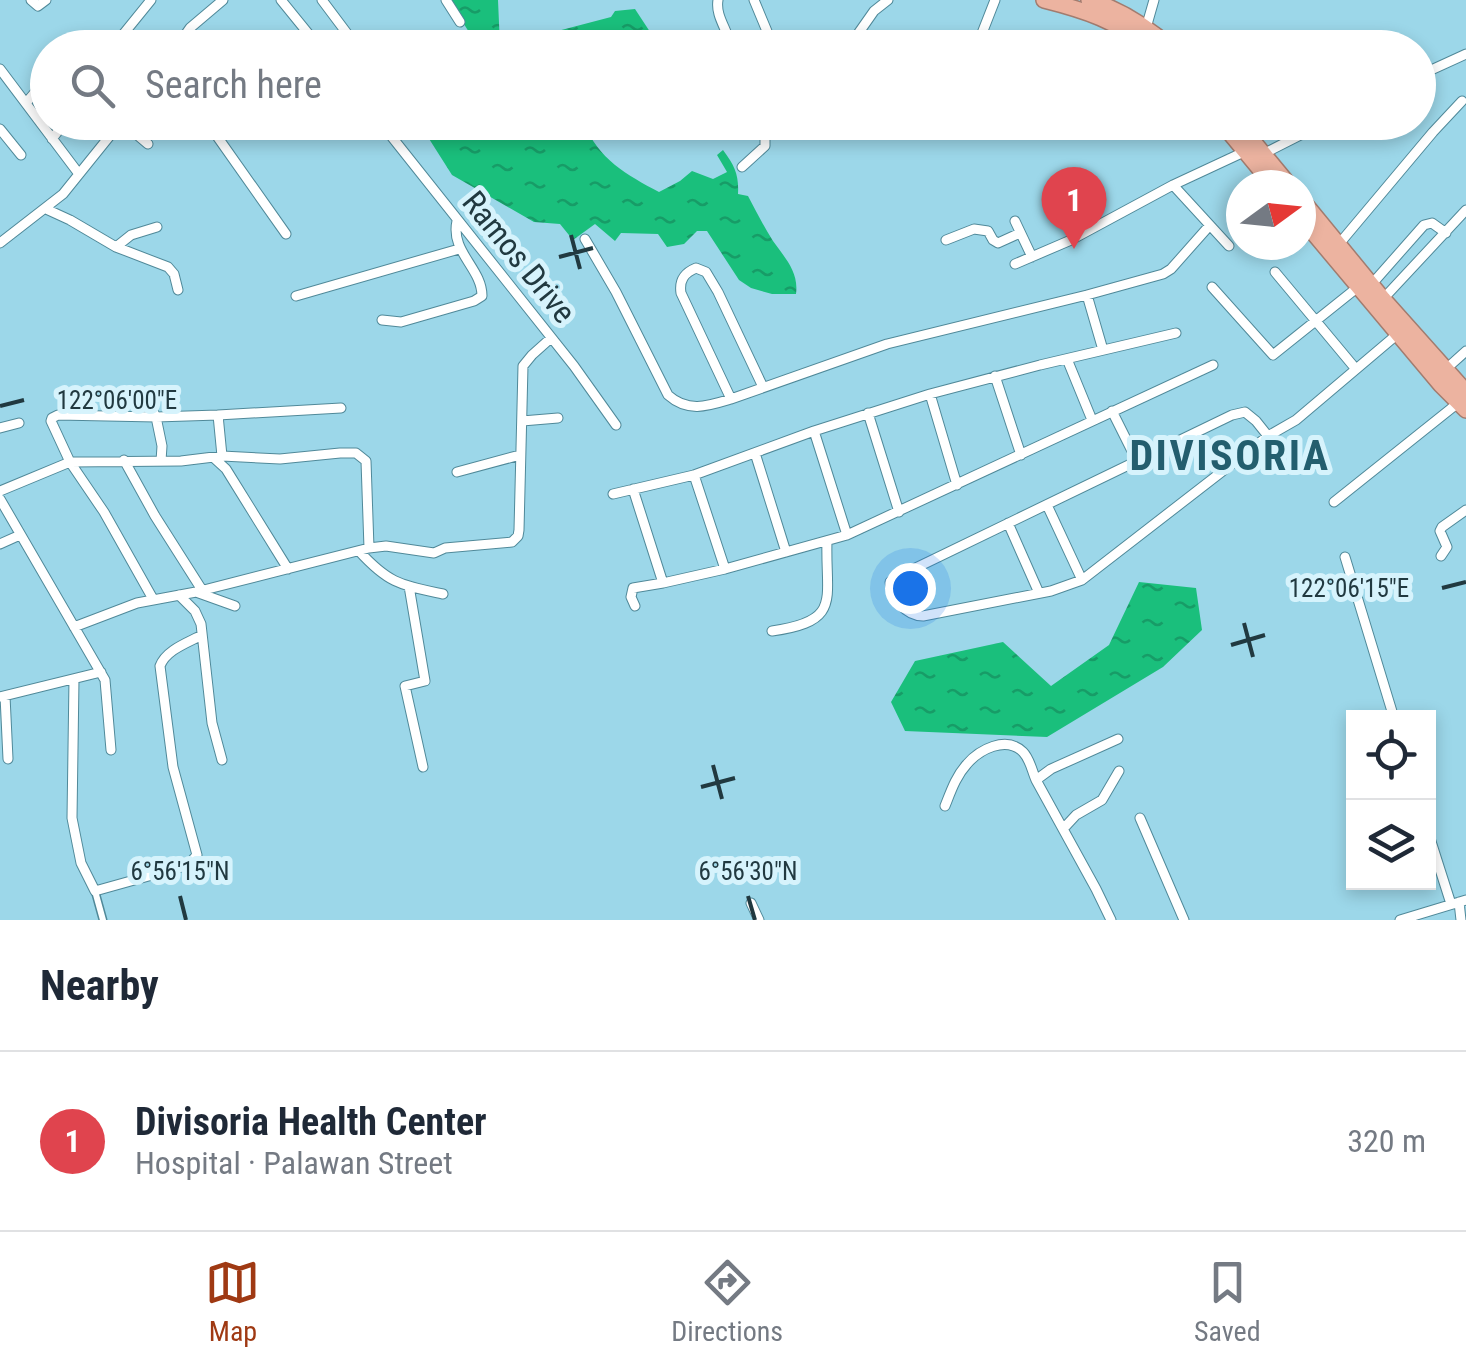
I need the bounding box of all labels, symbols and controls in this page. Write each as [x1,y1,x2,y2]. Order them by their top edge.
search box [30,30,1436,140]
icon: search [65,58,120,113]
text: Search here [145,63,322,107]
pin: 1 [1042,166,1106,249]
north arrow [1226,170,1316,260]
street label: Ramos Drive [454,184,584,330]
text: 122°06'00"E [57,386,177,415]
district label: DIVISORIA [1129,431,1331,480]
your location [885,563,936,614]
text: 122°06'15"E [1289,574,1409,603]
map controls [1346,710,1436,890]
button: locate [1346,710,1436,800]
button: layers [1346,800,1436,890]
text: 6°56'15"N [131,857,229,886]
text: 6°56'30"N [699,857,797,886]
text: Nearby [40,961,159,1010]
text: Divisoria Health Center [135,1100,487,1144]
text: 1 [64,1122,81,1160]
text: 320 m [1347,1122,1426,1160]
text: Hospital · Palawan Street [135,1144,453,1182]
tab: Map [205,1255,260,1348]
tab: Directions [671,1255,783,1348]
tab: Saved [1194,1255,1261,1348]

